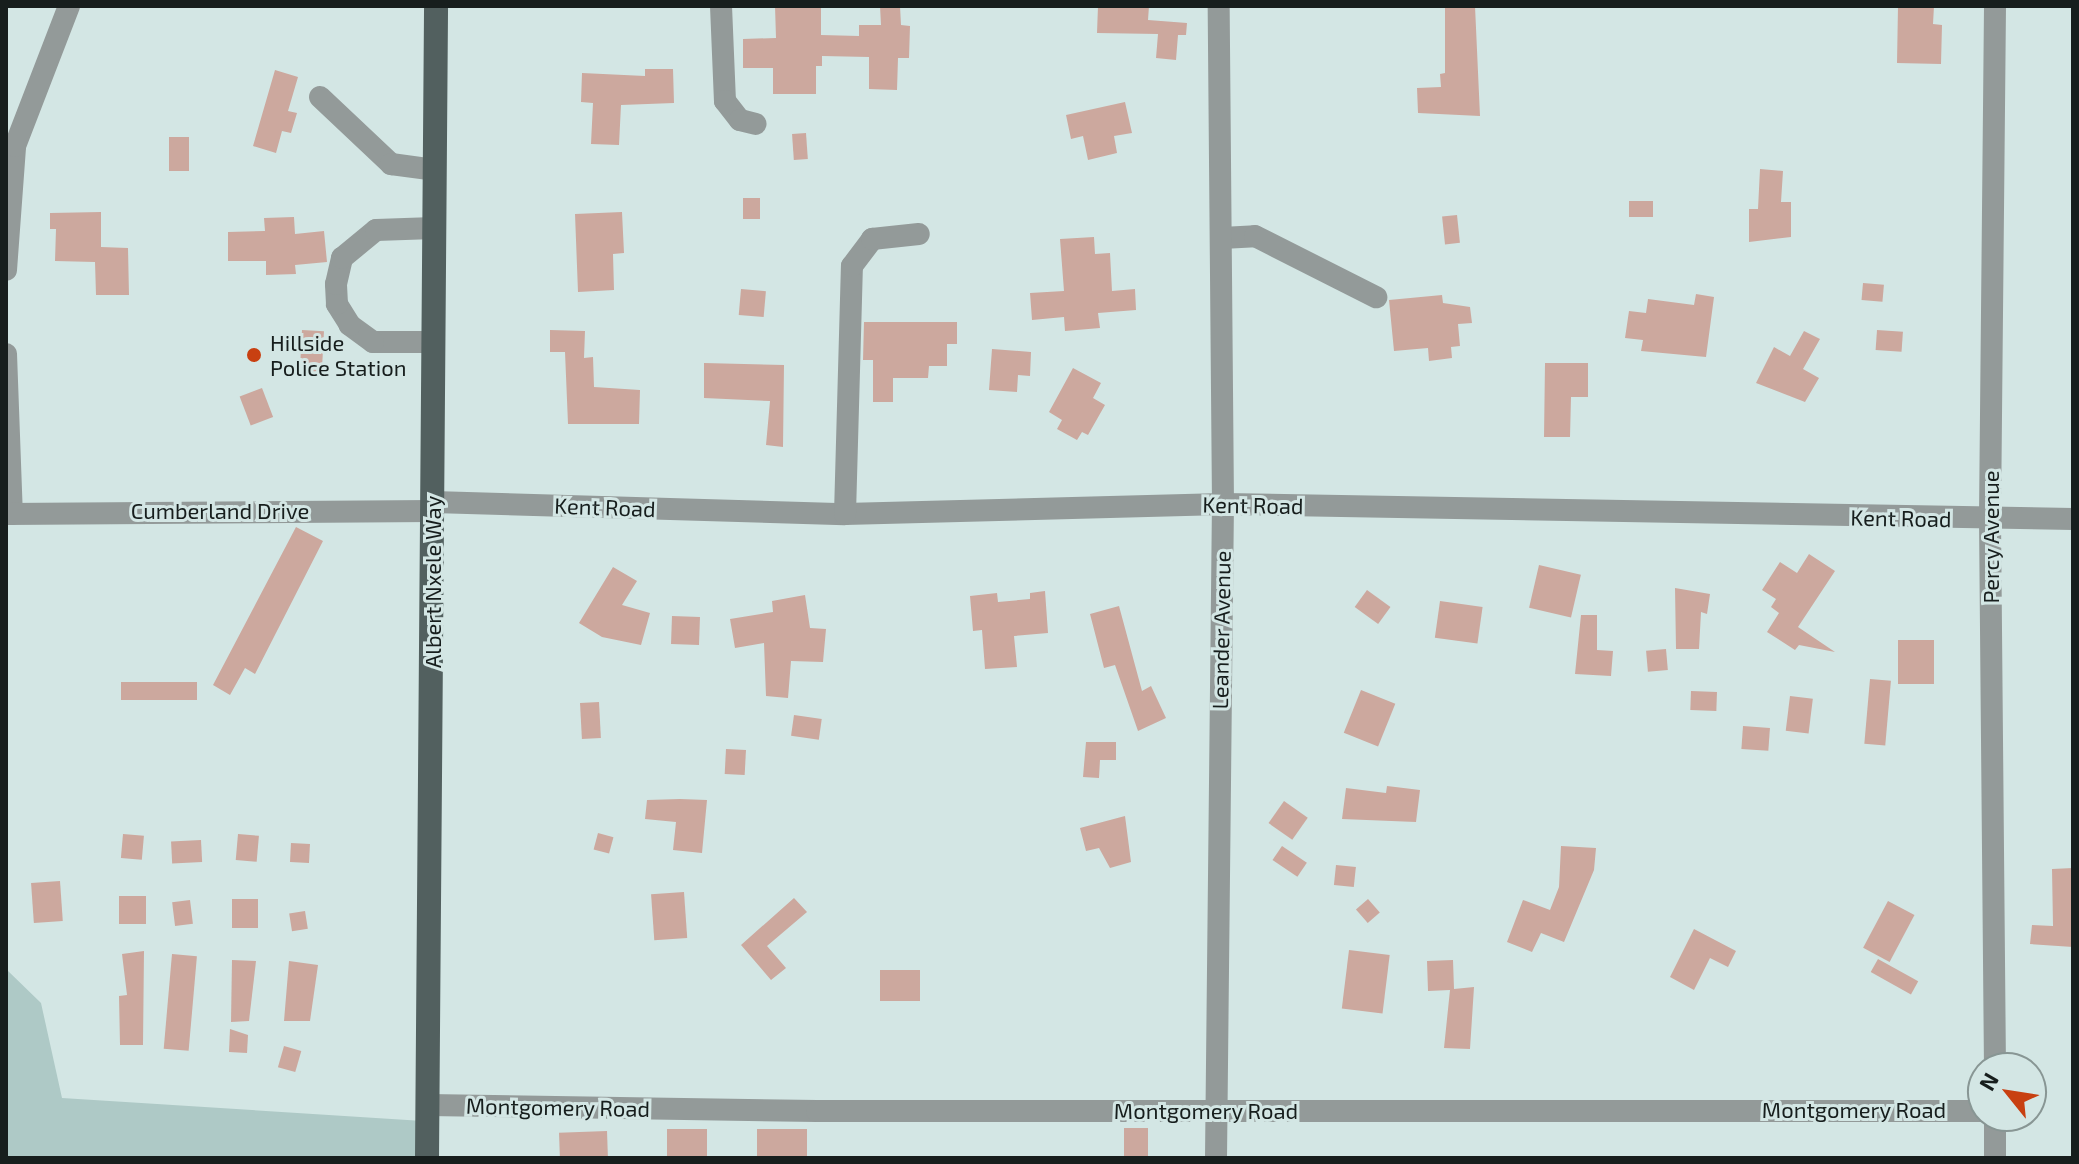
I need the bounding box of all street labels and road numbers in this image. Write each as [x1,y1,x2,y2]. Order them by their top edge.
street label: Percy Avenue [1978,470,2004,604]
street label: Kent Road [1202,491,1304,519]
street label: Kent Road [554,492,656,522]
street label: Albert Nxele Way [420,496,446,668]
street label: Cumberland Drive [131,498,309,524]
street label: Kent Road [1850,504,1952,532]
street label: Leander Avenue [1206,550,1236,710]
street label: Montgomery Road [465,1092,651,1122]
street label: Montgomery Road [1762,1097,1946,1123]
street label: Montgomery Road [1114,1098,1298,1124]

